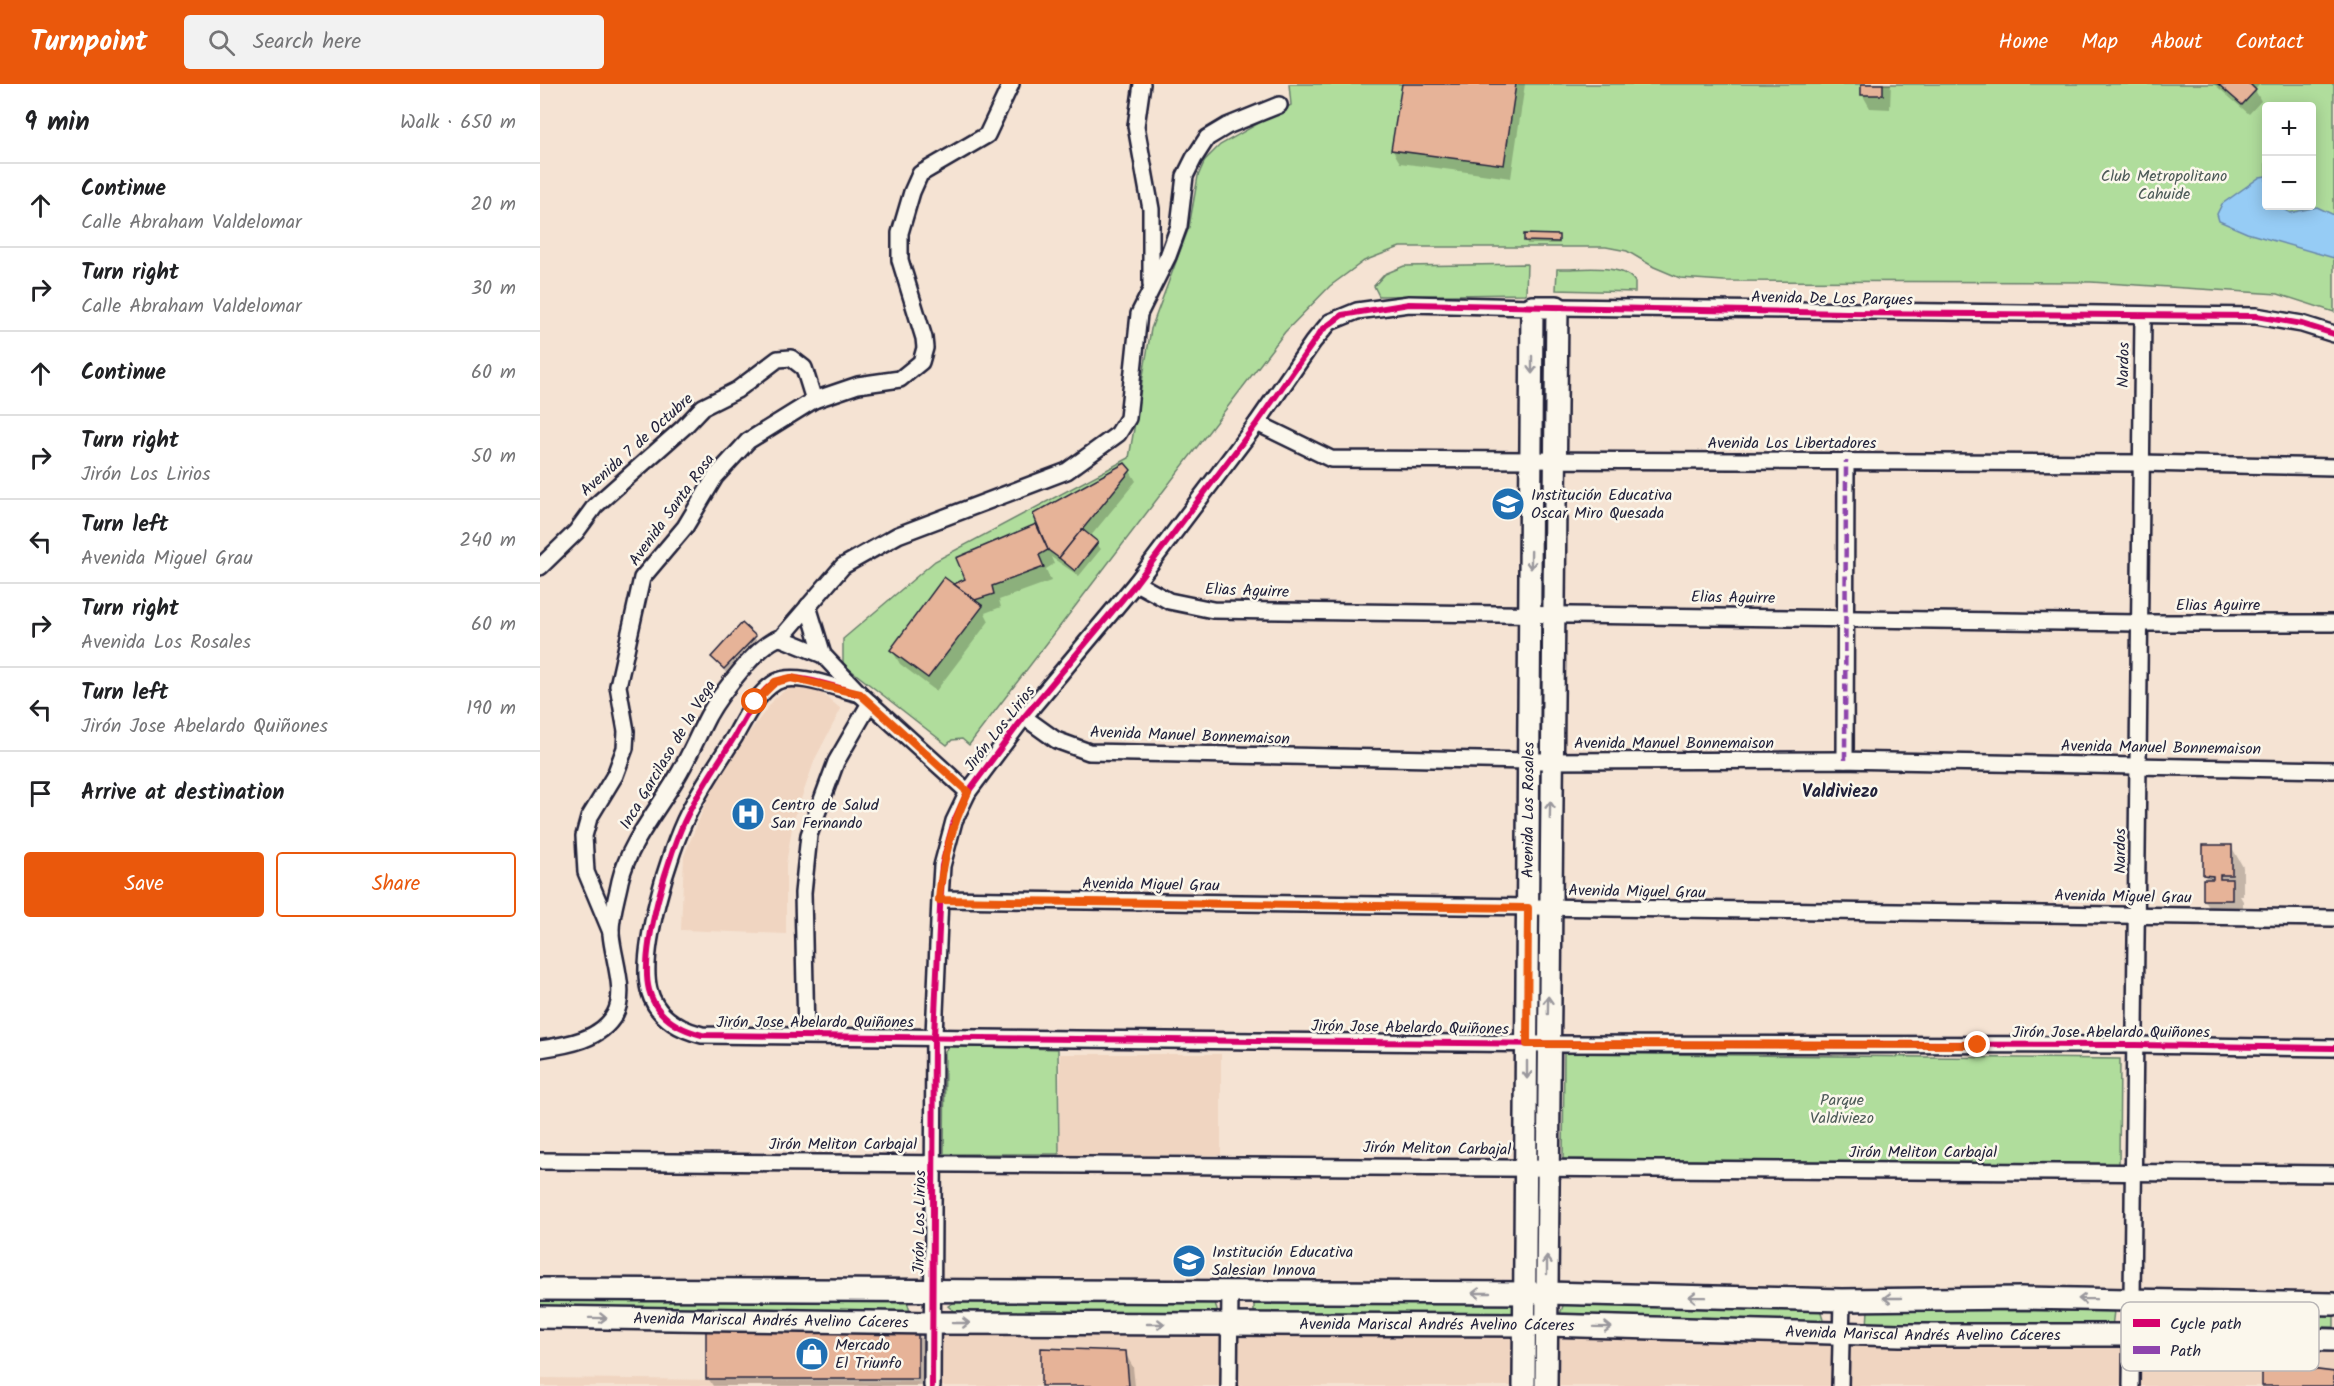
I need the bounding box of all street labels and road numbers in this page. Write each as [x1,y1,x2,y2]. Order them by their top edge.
street label: Avenida De Los Parques [1751,285,1913,313]
street label: Nardos [2111,342,2137,388]
street label: Avenida 7 de Octubre [575,387,699,503]
street label: Avenida Los Libertadores [1708,431,1877,456]
street label: Avenida Santa Rosa [623,449,721,571]
street label: Elias Aguirre [1204,577,1290,605]
street label: Elias Aguirre [1691,585,1775,611]
street label: Elias Aguirre [2176,593,2260,618]
street label: Inca Garcilaso de la Vega [613,676,723,834]
street label: Jirón Los Lirios [958,680,1042,778]
street label: Avenida Manuel Bonnemaison [1090,720,1290,752]
street label: Avenida Manuel Bonnemaison [1574,731,1774,756]
street label: Avenida Manuel Bonnemaison [2061,734,2261,762]
street label: Avenida Los Rosales [1515,742,1541,878]
street label: Nardos [2108,828,2133,874]
street label: Avenida Miguel Grau [1082,871,1220,899]
street label: Avenida Miguel Grau [1568,878,1706,906]
street label: Avenida Miguel Grau [2054,883,2192,911]
street label: Jirón Jose Abelardo Quiñones [716,1010,914,1035]
street label: Jirón Jose Abelardo Quiñones [1311,1014,1509,1042]
street label: Jirón Jose Abelardo Quiñones [2012,1020,2210,1045]
street label: Jirón Meliton Carbajal [769,1132,917,1157]
street label: Jirón Meliton Carbajal [1363,1135,1512,1163]
street label: Jirón Meliton Carbajal [1849,1140,1997,1165]
street label: Jirón Los Lirios [907,1170,933,1274]
street label: Avenida Mariscal Andrés Avelino Cáceres [633,1306,909,1335]
street label: Avenida Mariscal Andrés Avelino Cáceres [1299,1312,1575,1338]
street label: Avenida Mariscal Andrés Avelino Cáceres [1785,1319,2061,1348]

